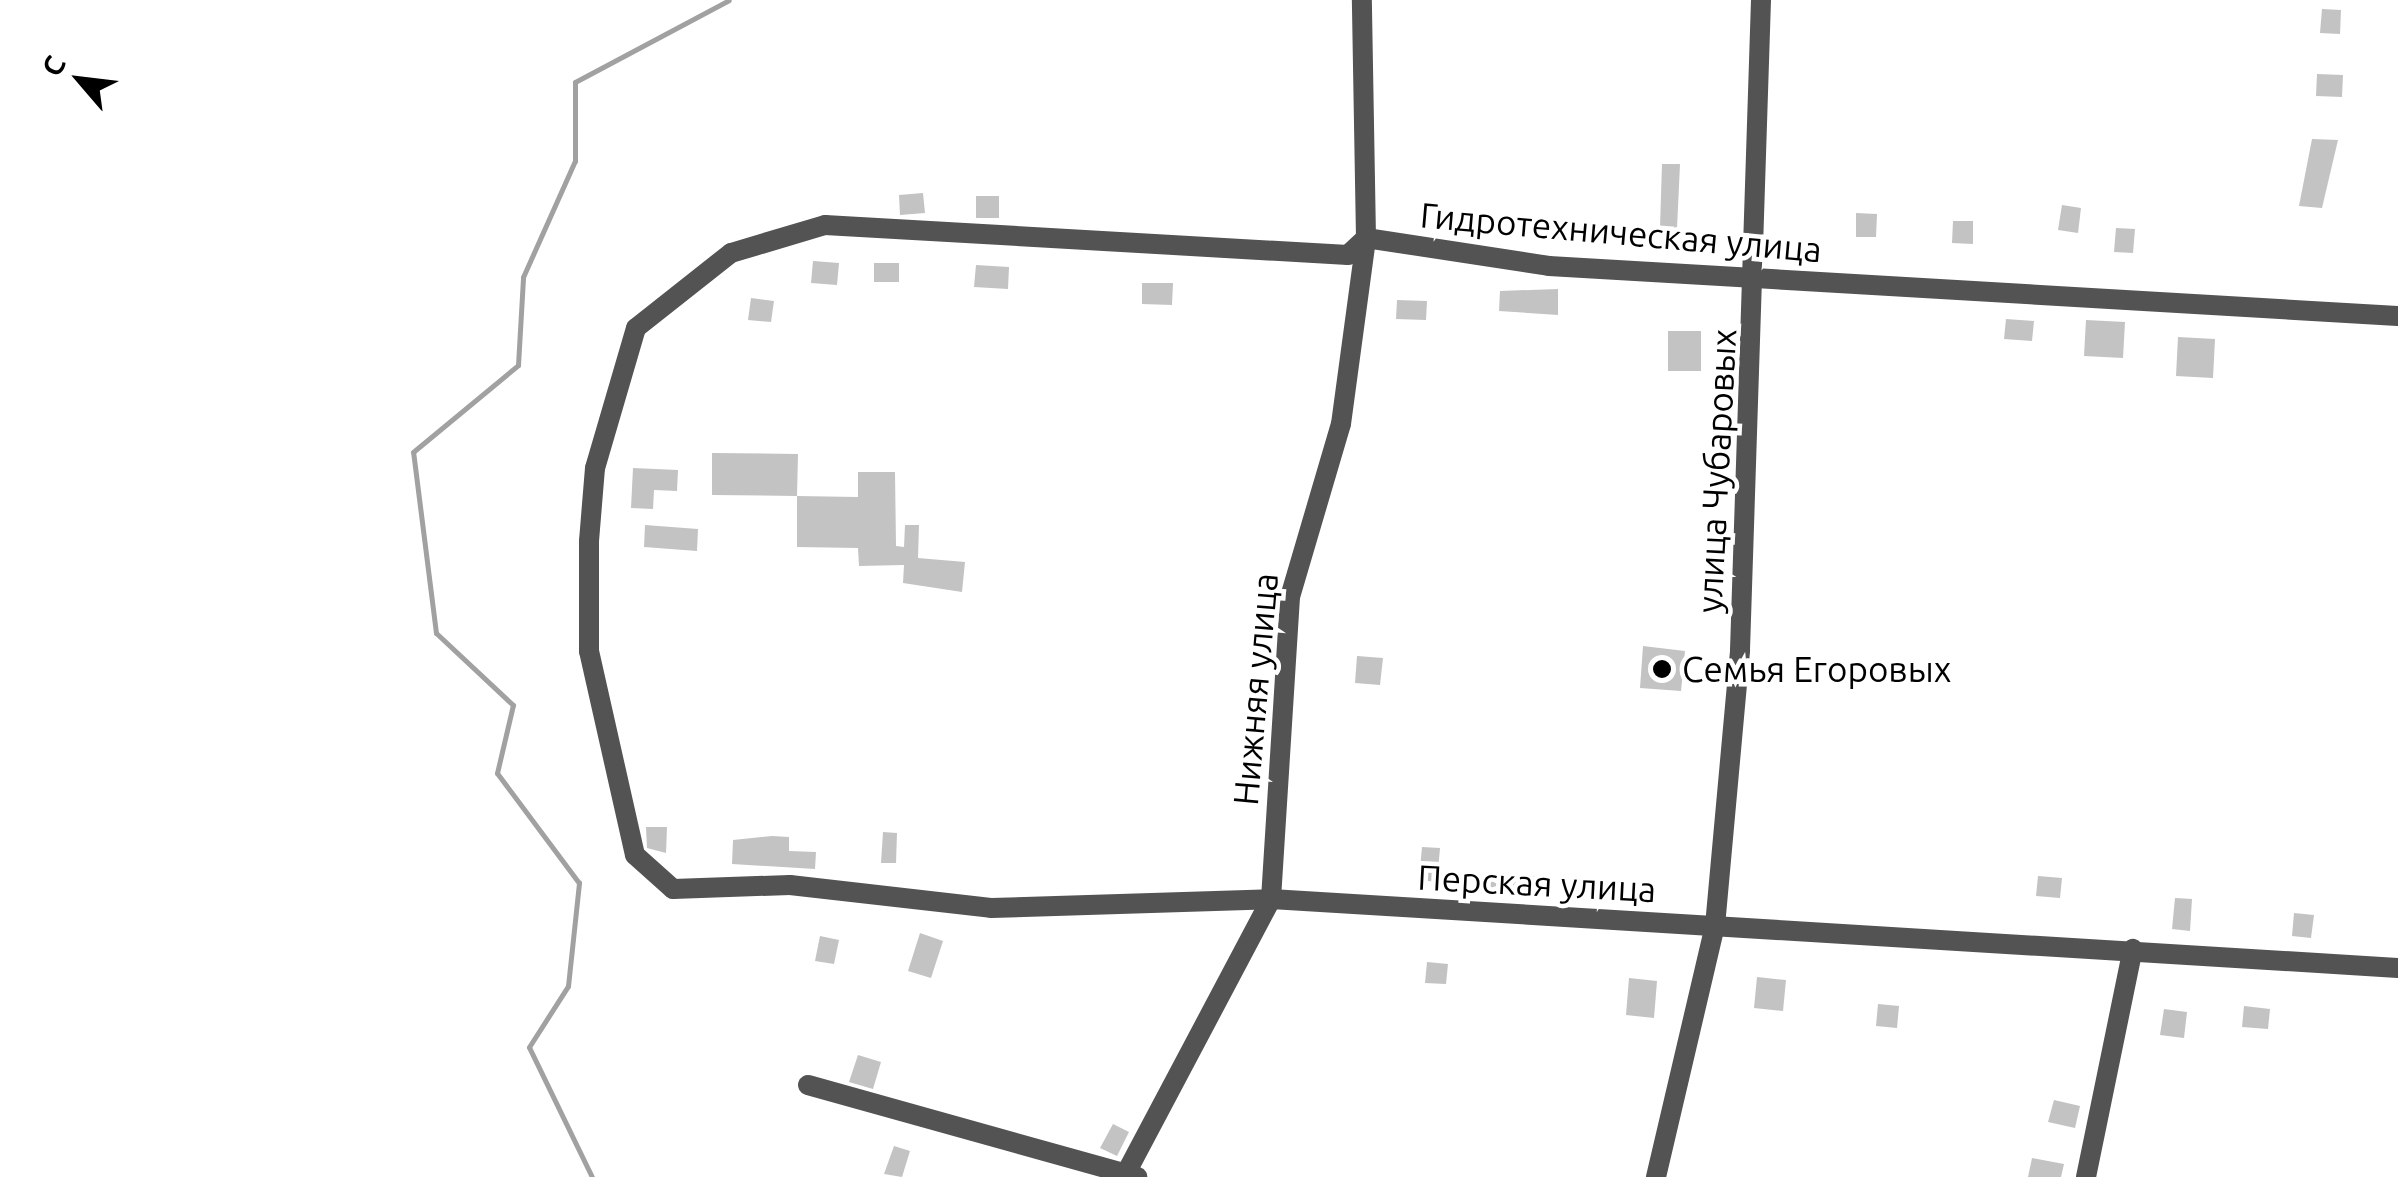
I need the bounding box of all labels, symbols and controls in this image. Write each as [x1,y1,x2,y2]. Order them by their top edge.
north arrow [30,30,130,130]
text: С [35,50,71,81]
street label: Гидротехническая улица [1418,194,1824,270]
street label: улица Чубаровых [1688,328,1744,614]
street label: Нижняя улица [1224,571,1286,807]
place label: Семья Егоровых [1682,648,1951,690]
marker: Семья Егоровых [1651,658,1673,680]
street label: Перская улица [1417,856,1657,910]

